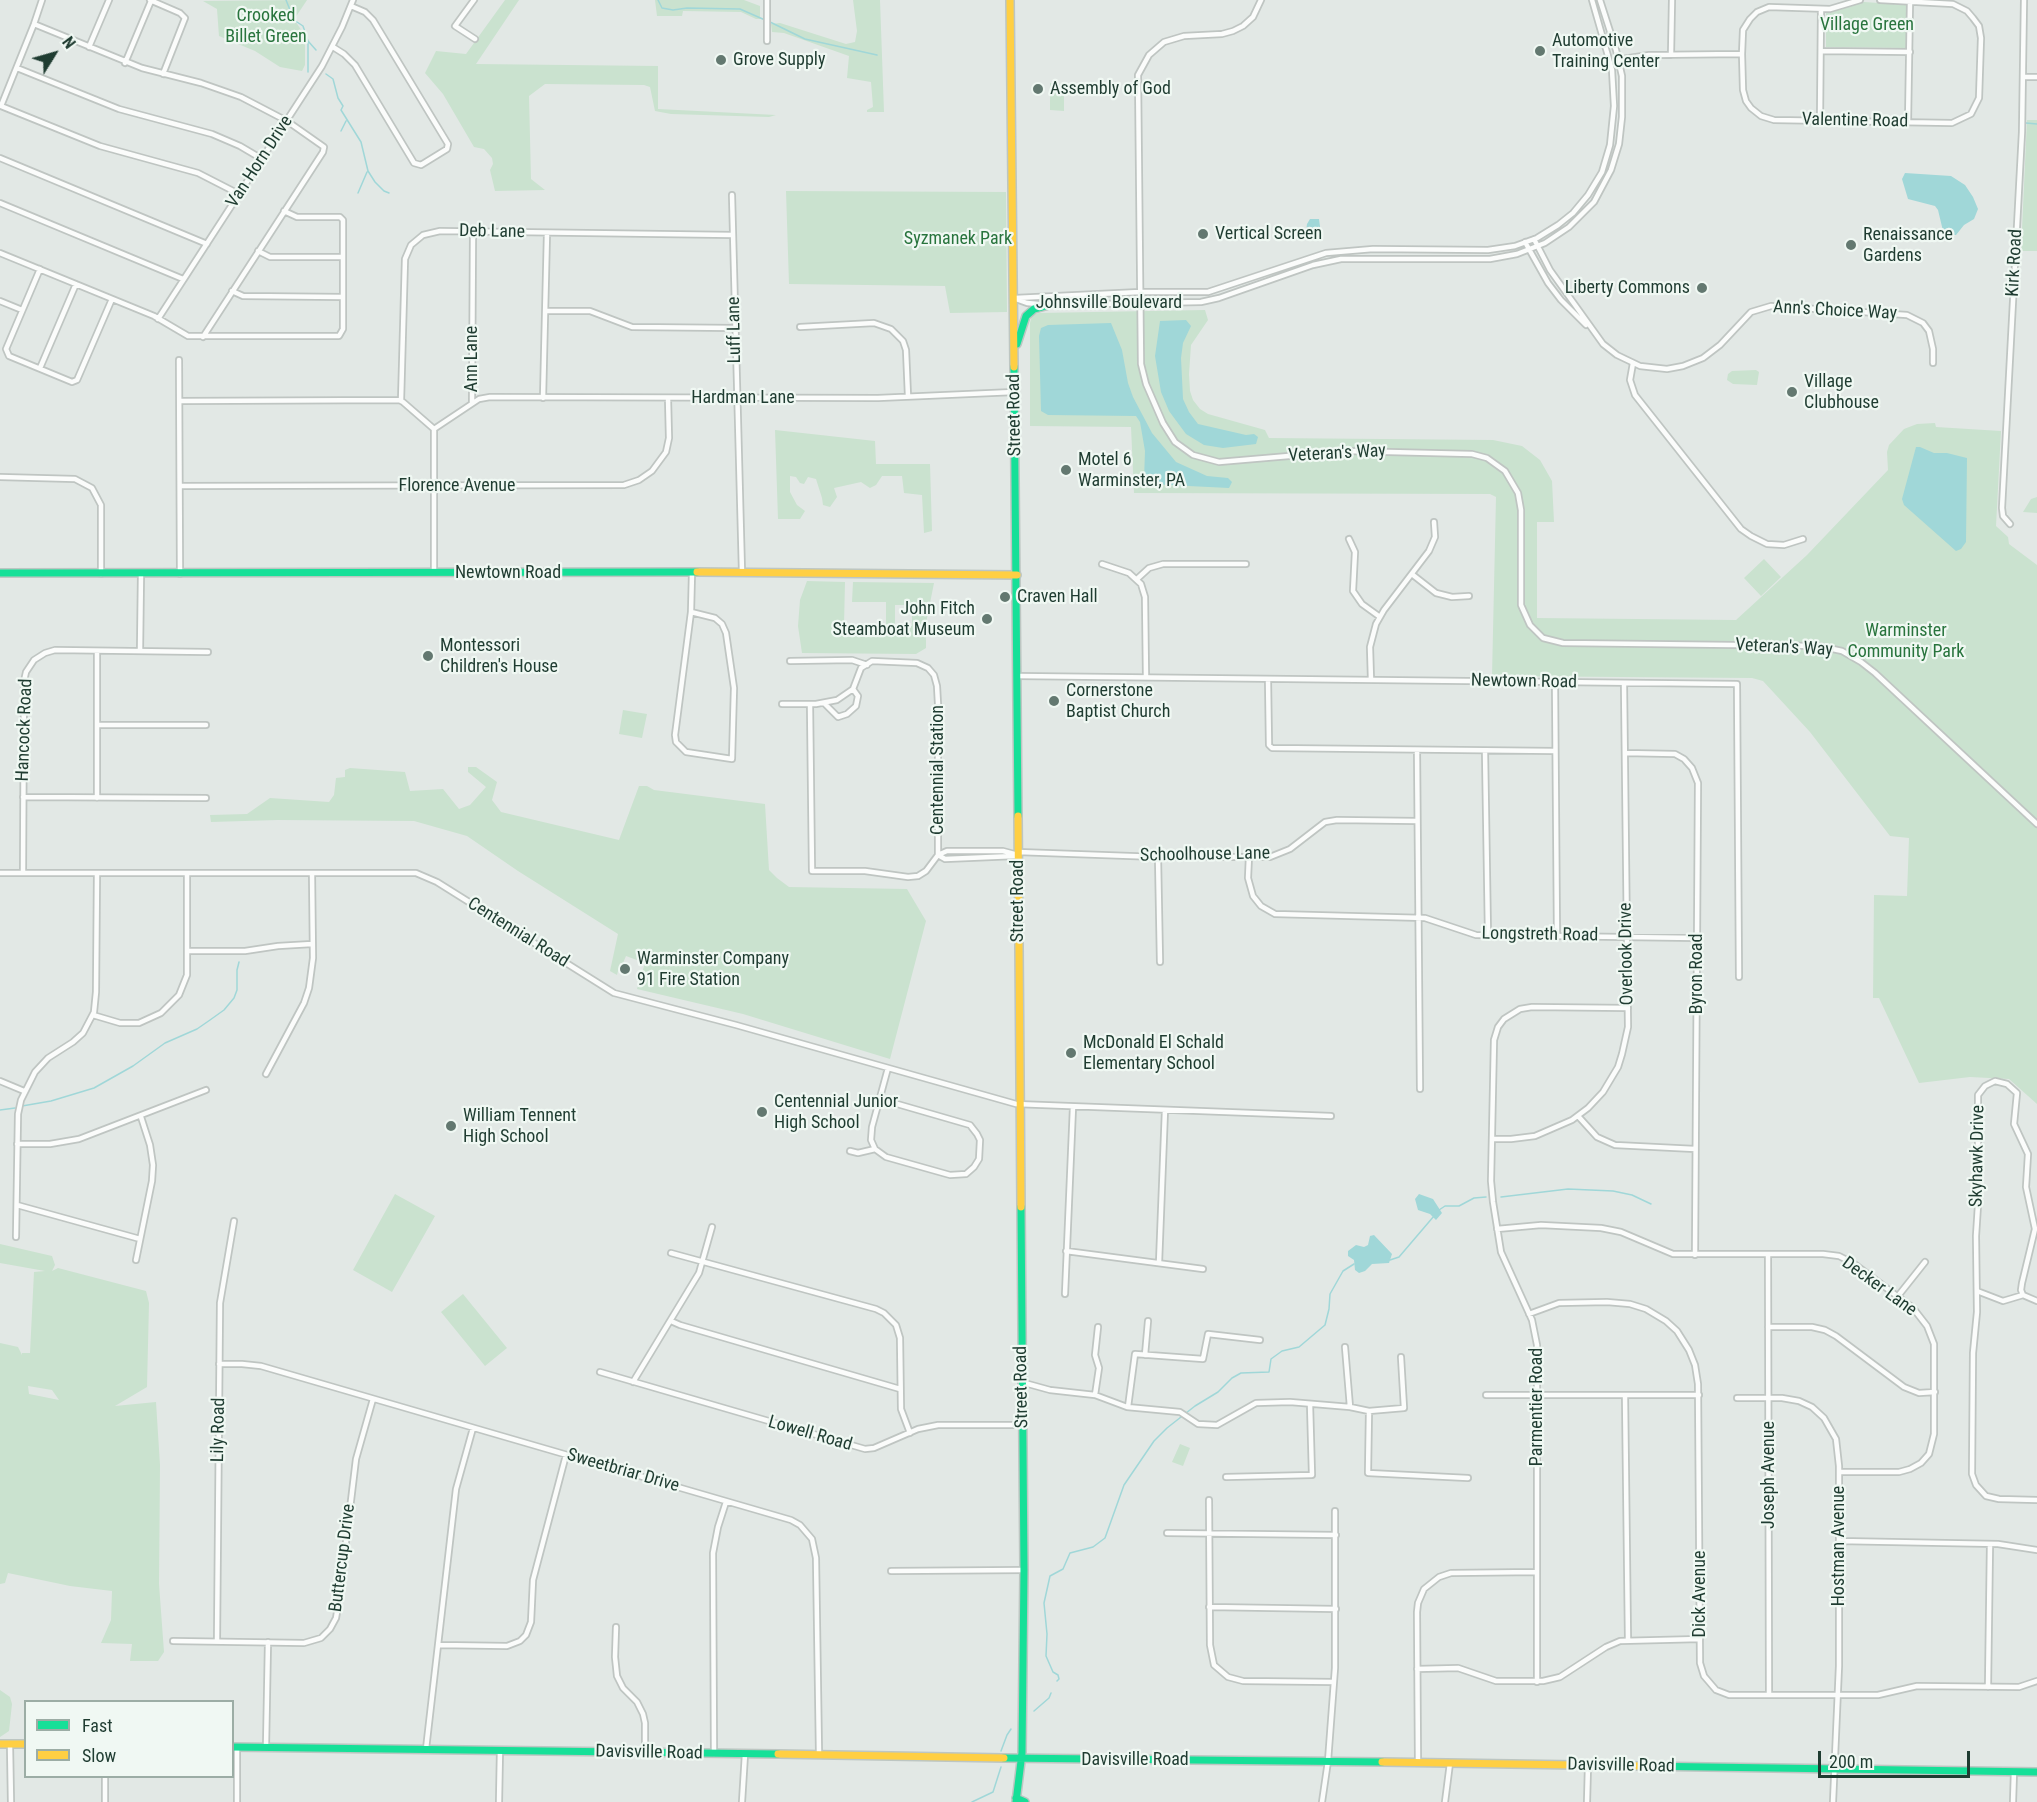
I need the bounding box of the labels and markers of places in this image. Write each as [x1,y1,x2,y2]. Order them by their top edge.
place label: Automotive Training Center [1552,30,1660,72]
marker: Automotive Training Center [1533,44,1547,58]
place label: Grove Supply [733,49,825,71]
marker: Grove Supply [714,53,728,67]
place label: Assembly of God [1050,78,1171,100]
marker: Assembly of God [1031,82,1045,96]
place label: Vertical Screen [1215,223,1322,245]
place label: Renaissance Gardens [1863,224,1953,266]
marker: Vertical Screen [1196,227,1210,241]
marker: Renaissance Gardens [1844,238,1858,252]
place label: Liberty Commons [1565,277,1690,299]
marker: Liberty Commons [1695,281,1709,295]
place label: Village Clubhouse [1804,371,1879,413]
marker: Village Clubhouse [1785,385,1799,399]
place label: Motel 6 Warminster, PA [1078,449,1185,492]
marker: Motel 6 Warminster, PA [1059,463,1073,477]
place label: Craven Hall [1017,586,1098,608]
marker: Craven Hall [998,590,1012,604]
place label: John Fitch Steamboat Museum [833,598,975,640]
marker: John Fitch Steamboat Museum [980,612,994,626]
place label: Montessori Children's House [440,635,558,678]
marker: Montessori Children's House [421,649,435,663]
place label: Cornerstone Baptist Church [1066,680,1170,722]
marker: Cornerstone Baptist Church [1047,694,1061,708]
place label: Warminster Company 91 Fire Station [637,948,789,990]
marker: Warminster Company 91 Fire Station [618,962,632,976]
place label: McDonald El Schald Elementary School [1083,1032,1224,1074]
marker: McDonald El Schald Elementary School [1064,1046,1078,1060]
place label: Centennial Junior High School [774,1091,898,1134]
place label: William Tennent High School [463,1105,576,1148]
marker: Centennial Junior High School [755,1105,769,1119]
marker: William Tennent High School [444,1119,458,1133]

